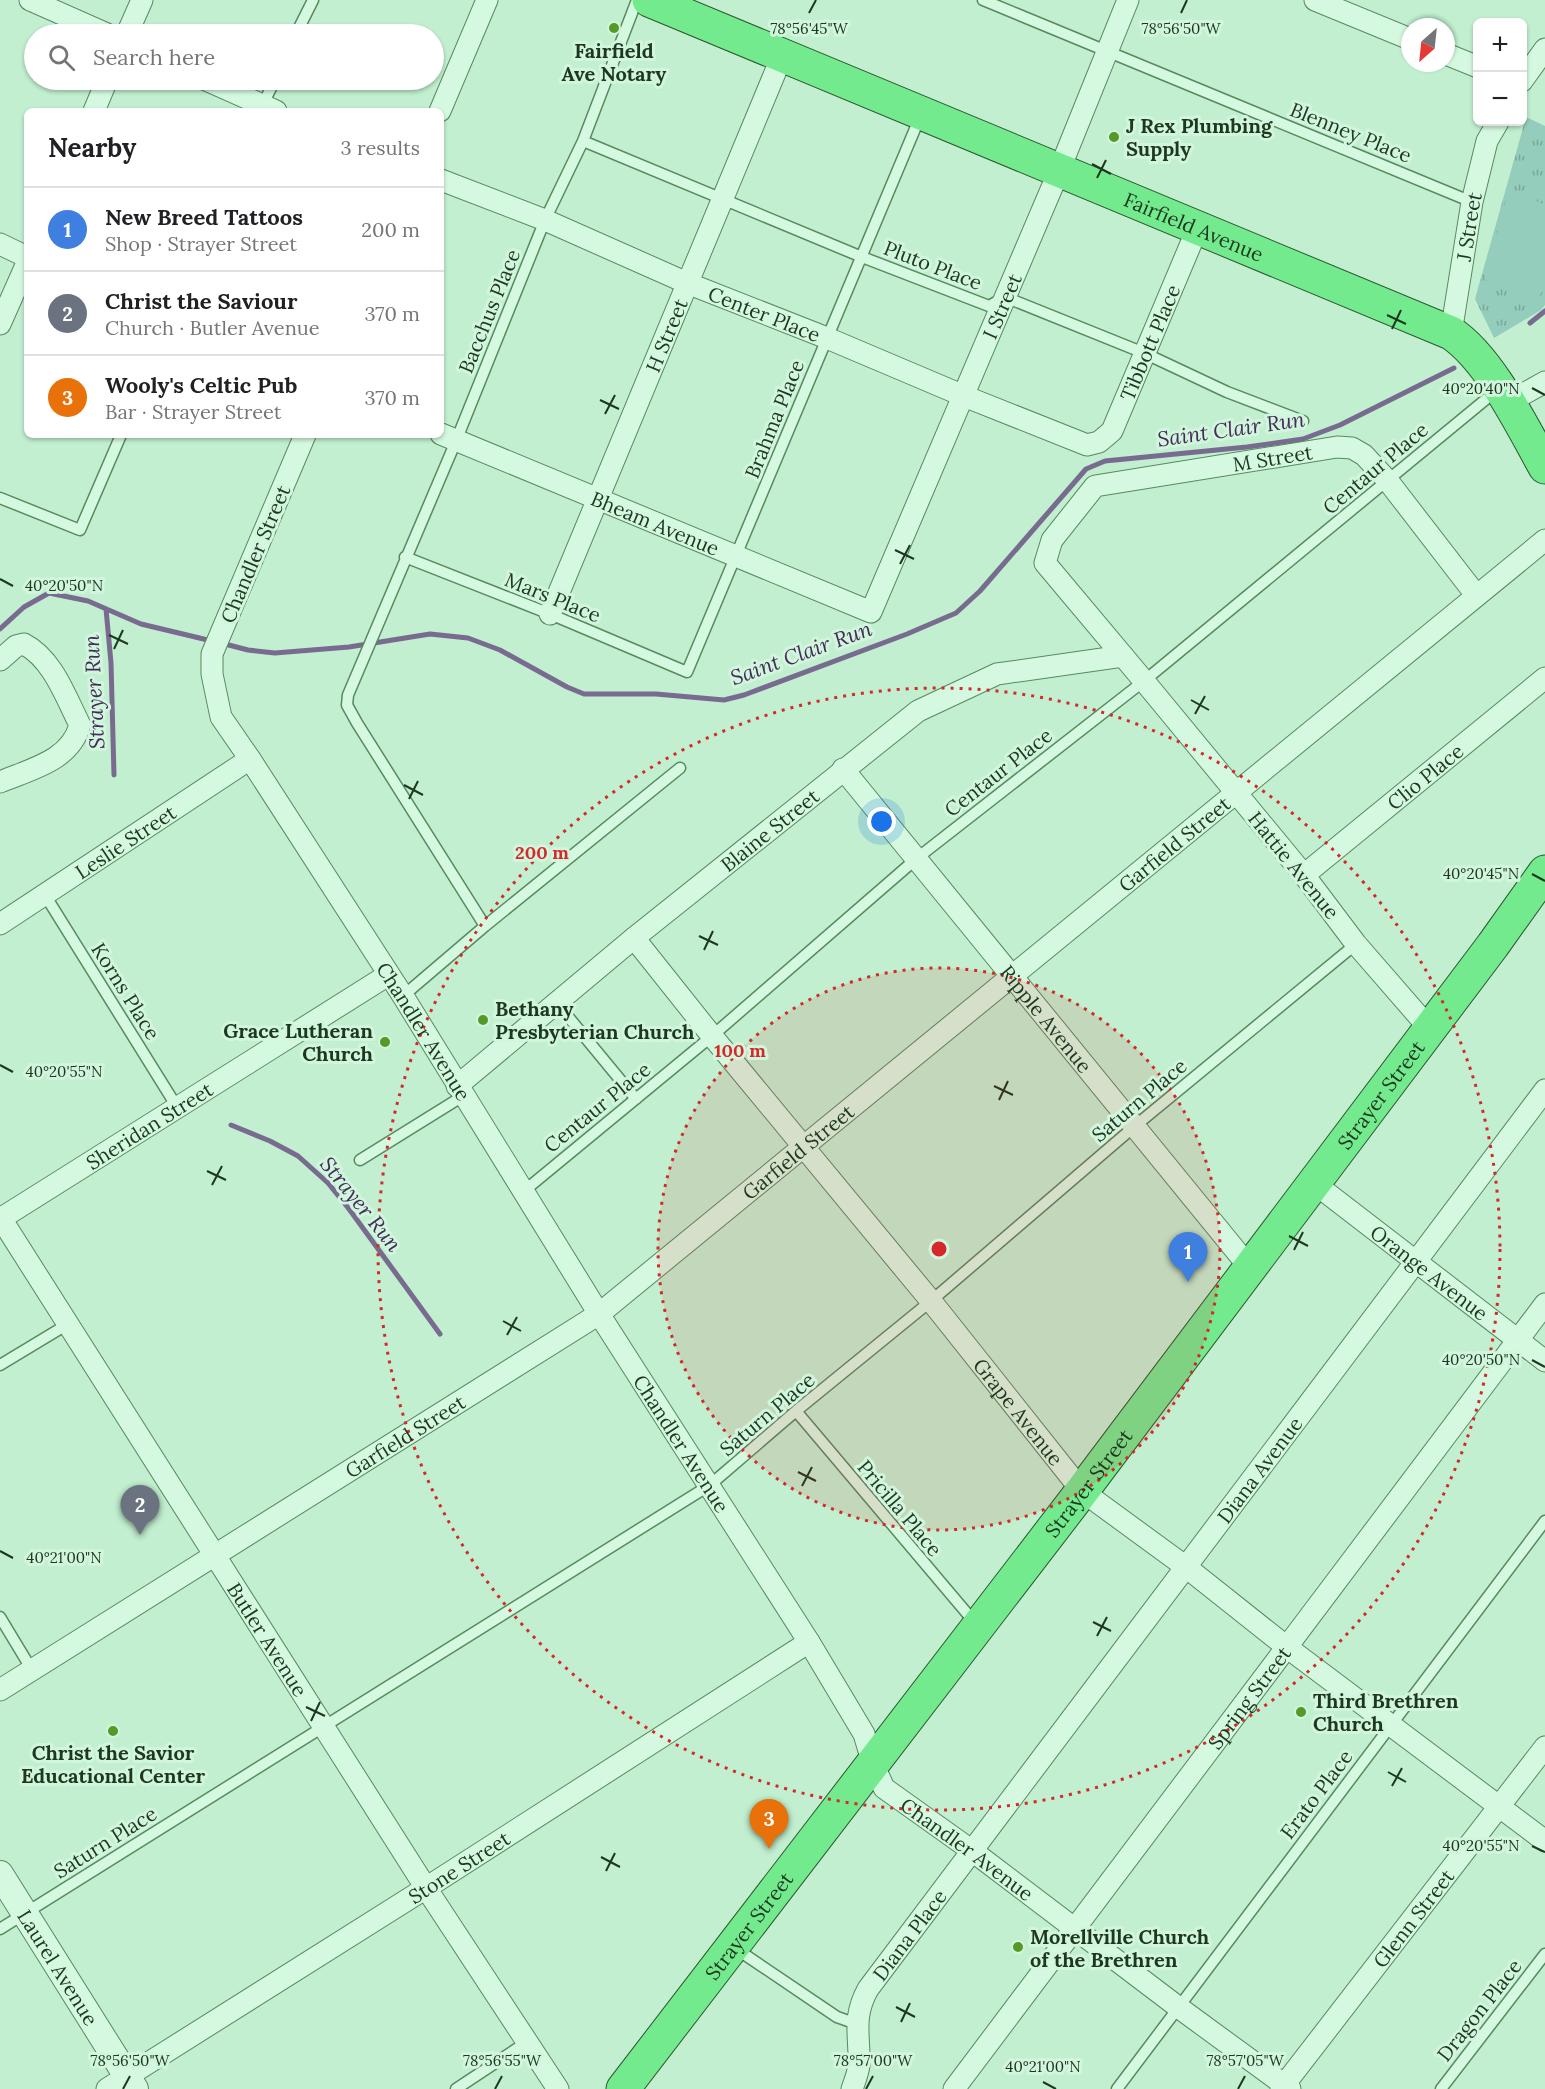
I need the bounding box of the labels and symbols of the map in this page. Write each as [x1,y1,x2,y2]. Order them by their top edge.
north arrow [1401,18,1455,72]
text: 78°56'45"W [770,19,849,38]
text: 78°56'50"W [1142,19,1222,38]
marker: Fairfield Ave Notary [607,21,621,35]
place label: Fairfield Ave Notary [562,38,666,86]
street label: Blenney Place [1287,96,1415,168]
place label: J Rex Plumbing Supply [1126,113,1273,161]
marker: J Rex Plumbing Supply [1107,130,1121,144]
street label: Fairfield Avenue [1120,186,1268,266]
street label: J Street [1450,189,1487,264]
street label: Pluto Place [880,235,986,295]
street label: Bacchus Place [453,245,525,377]
street label: I Street [976,269,1027,343]
street label: Center Place [705,280,824,347]
street label: Tibbott Place [1114,280,1185,404]
street label: H Street [639,294,692,376]
street label: Brahma Place [739,356,809,482]
text: 40°20'40"N [1442,379,1520,398]
water label: Saint Clair Run [1156,405,1306,453]
street label: Centaur Place [1317,417,1433,519]
street label: M Street [1231,439,1314,476]
street label: Chandler Street [215,481,295,627]
street label: Bheam Avenue [588,485,723,560]
street label: Mars Place [501,566,605,628]
text: 40°20'50"N [25,576,103,595]
water label: Saint Clair Run [727,615,875,691]
water label: Strayer Run [78,634,110,750]
street label: Centaur Place [939,722,1057,822]
street label: Clio Place [1382,738,1468,815]
street label: Blaine Street [715,783,824,877]
street label: Garfield Street [1113,790,1235,897]
street label: Leslie Street [70,799,181,884]
street label: Hattie Avenue [1243,806,1345,924]
your location [867,807,896,836]
text: 200 m [515,841,569,864]
text: 40°20'45"N [1443,864,1519,883]
street label: Korns Place [86,938,166,1044]
street label: Chandler Avenue [372,957,477,1105]
street label: Ripple Avenue [995,960,1098,1078]
place label: Bethany Presbyterian Church [495,996,695,1044]
marker: Bethany Presbyterian Church [476,1013,490,1027]
place label: Grace Lutheran Church [223,1018,374,1066]
marker: Grace Lutheran Church [378,1035,392,1049]
street label: Strayer Street [1331,1035,1429,1154]
text: 100 m [714,1039,766,1062]
street label: Saturn Place [1086,1053,1192,1147]
street label: Centaur Place [539,1056,655,1158]
text: 40°20'55"N [26,1062,102,1081]
street label: Sheridan Street [81,1076,217,1174]
street label: Garfield Street [737,1098,859,1204]
water label: Strayer Run [314,1151,408,1257]
street label: Orange Avenue [1366,1219,1494,1325]
pin: 1 [1168,1232,1208,1282]
centre of rings [929,1239,949,1259]
text: 40°20'50"N [1442,1350,1520,1369]
street label: Grape Avenue [968,1353,1069,1470]
street label: Saturn Place [714,1367,820,1461]
street label: Chandler Avenue [628,1370,735,1517]
street label: Garfield Street [340,1389,470,1483]
street label: Diana Avenue [1211,1411,1307,1528]
street label: Strayer Street [1039,1423,1137,1542]
street label: Pricilla Place [852,1455,948,1561]
pin: 2 [120,1486,160,1535]
text: 40°21'00"N [26,1548,102,1567]
street label: Butler Avenue [223,1577,314,1701]
street label: Spring Street [1202,1641,1296,1754]
place label: Third Brethren Church [1313,1688,1459,1736]
marker: Third Brethren Church [1294,1705,1308,1719]
marker: Christ the Savior Educational Center [106,1724,120,1738]
place label: Christ the Savior Educational Center [21,1740,205,1788]
street label: Erato Place [1274,1744,1358,1843]
street label: Chandler Avenue [896,1792,1039,1906]
street label: Saturn Place [49,1800,161,1883]
pin: 3 [750,1800,788,1849]
street label: Stone Street [403,1825,514,1909]
text: 40°20'55"N [1443,1836,1519,1855]
street label: Glenn Street [1367,1864,1459,1972]
street label: Strayer Street [699,1866,798,1985]
street label: Diana Place [867,1884,952,1985]
street label: Laurel Avenue [13,1905,104,2030]
place label: Morellville Church of the Brethren [1030,1924,1210,1972]
marker: Morellville Church of the Brethren [1011,1940,1025,1954]
street label: Dragon Place [1431,1954,1527,2066]
text: 78°56'50"W [91,2051,171,2070]
text: 78°56'55"W [463,2051,542,2070]
text: 78°57'00"W [834,2051,913,2070]
text: 78°57'05"W [1206,2051,1285,2070]
text: 40°21'00"N [1005,2057,1081,2076]

